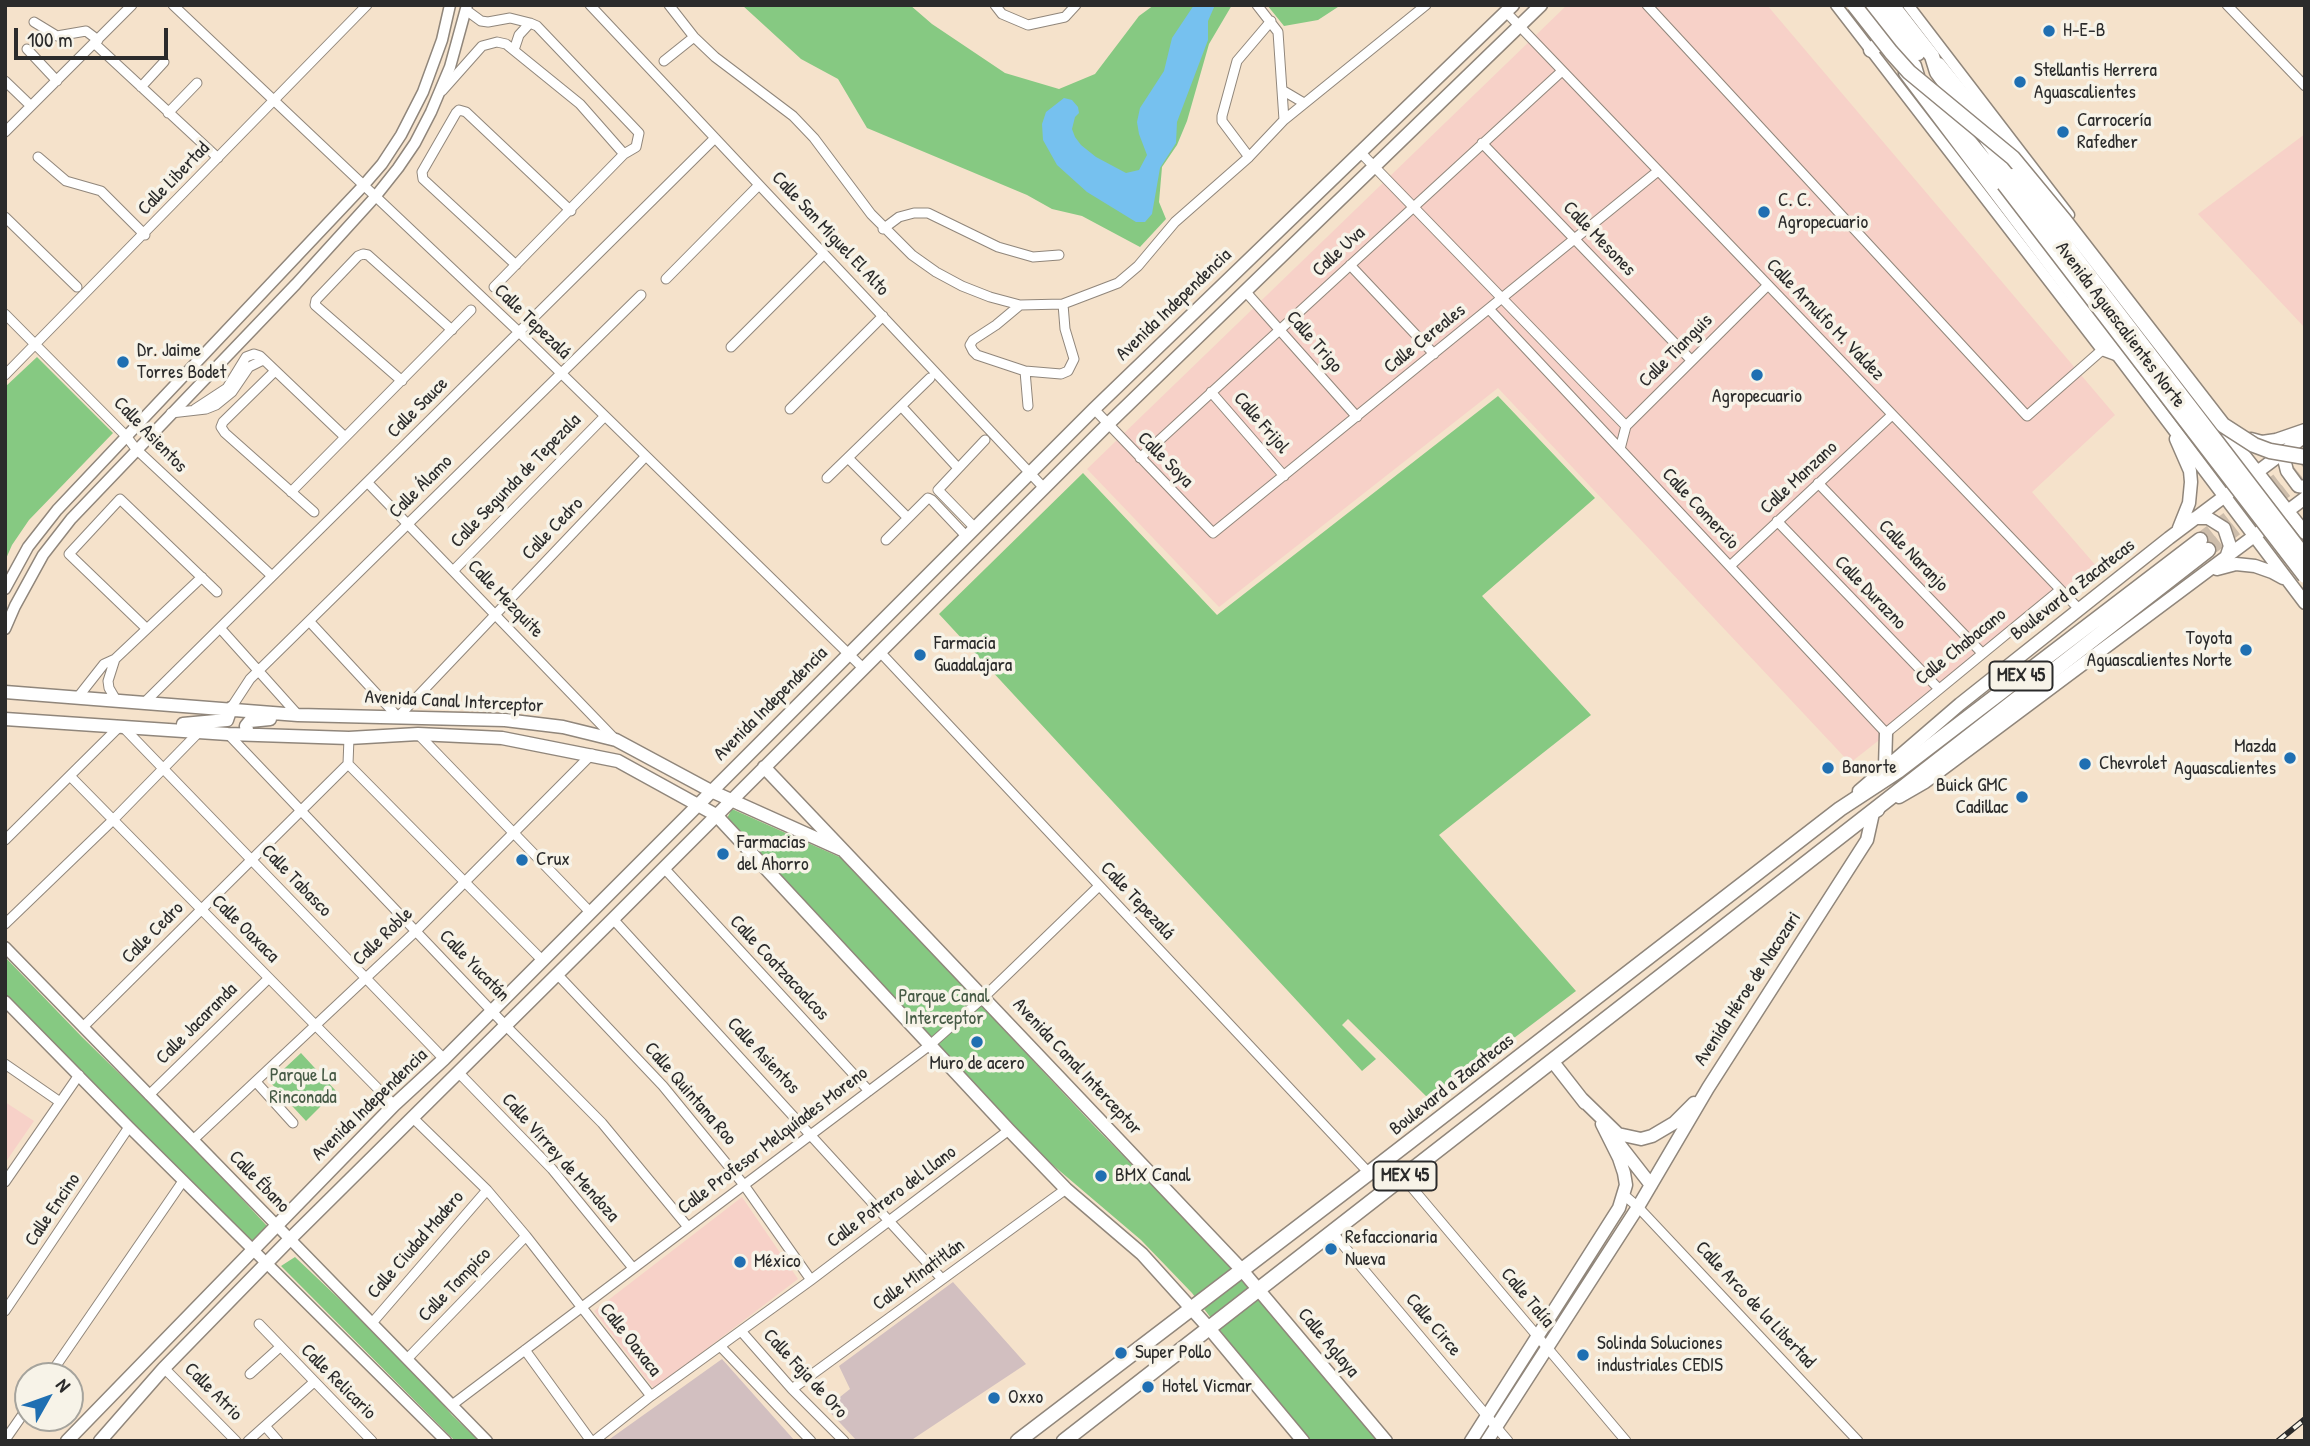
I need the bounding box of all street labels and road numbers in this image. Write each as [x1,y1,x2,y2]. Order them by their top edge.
street label: Calle Libertad [133,137,215,221]
street label: Calle San Miguel El Alto [766,167,894,301]
street label: Calle Mesones [1558,197,1640,281]
street label: Calle Uva [1308,222,1370,282]
street label: Avenida Aguascalientes Norte [2050,238,2190,412]
street label: Avenida Independencia [1112,244,1236,366]
street label: Calle Arnulfo M. Valdez [1761,254,1889,386]
street label: Calle Tepezalá [489,280,575,364]
street label: Calle Cereales [1380,299,1470,379]
street label: Calle Trigo [1281,306,1347,378]
street label: Calle Tianguis [1634,309,1718,393]
street label: Calle Sauce [383,373,453,443]
street label: Calle Frijol [1228,388,1294,458]
street label: Calle Asientos [108,392,192,478]
street label: Calle Segunda de Tepezala [446,409,586,553]
street label: Calle Soya [1132,427,1198,493]
street label: Calle Manzano [1756,437,1842,519]
street label: Calle Álamo [385,451,457,523]
street label: Calle Comercio [1656,464,1744,554]
street label: Calle Cedro [518,493,588,565]
street label: Calle Naranjo [1873,515,1953,597]
street label: Boulevard a Zacatecas [2006,534,2140,646]
street label: Calle Durazno [1829,551,1911,635]
street label: Calle Mezquite [462,555,548,643]
street label: Calle Chabacano [1911,603,2011,691]
street label: Avenida Independencia [709,642,833,766]
road number: MEX 45 [1990,662,2052,690]
street label: Avenida Canal Interceptor [364,686,544,718]
street label: Calle Tabasco [256,840,336,922]
street label: Calle Tepezalá [1095,857,1179,945]
street label: Calle Oaxaca [206,890,284,968]
street label: Calle Cedro [117,897,189,969]
street label: Calle Roble [348,903,418,971]
street label: Avenida Héroe de Nacozari [1690,908,1806,1070]
street label: Calle Coatzacoalcos [724,911,834,1025]
street label: Calle Yucatán [434,925,514,1007]
street label: Calle Jacaranda [152,979,242,1069]
street label: Avenida Canal Interceptor [1008,994,1146,1140]
street label: Calle Asientos [722,1013,804,1099]
street label: Boulevard a Zacatecas [1385,1029,1519,1141]
street label: Calle Quintana Roo [639,1038,741,1150]
street label: Avenida Independencia [308,1044,432,1166]
street label: Calle Profesor Melquíades Moreno [674,1062,872,1220]
street label: Calle Virrey de Mendoza [496,1089,624,1227]
street label: Calle Potrero del Llano [823,1141,961,1253]
street label: Calle Ébano [224,1146,294,1218]
road number: MEX 45 [1374,1162,1436,1190]
street label: Calle Encino [20,1169,86,1251]
street label: Calle Ciudad Madero [363,1186,469,1304]
street label: Calle Minatitlán [869,1234,969,1316]
street label: Calle Arco de la Libertad [1690,1237,1820,1373]
street label: Calle Tampico [414,1243,496,1327]
street label: Calle Talía [1495,1263,1559,1333]
street label: Calle Circe [1400,1289,1466,1361]
street label: Calle Oaxaca [594,1299,666,1381]
street label: Calle Aglaya [1292,1304,1364,1382]
street label: Calle Faja de Oro [758,1325,852,1423]
street label: Calle Relicario [295,1339,381,1425]
street label: Calle Atrio [179,1358,247,1426]

